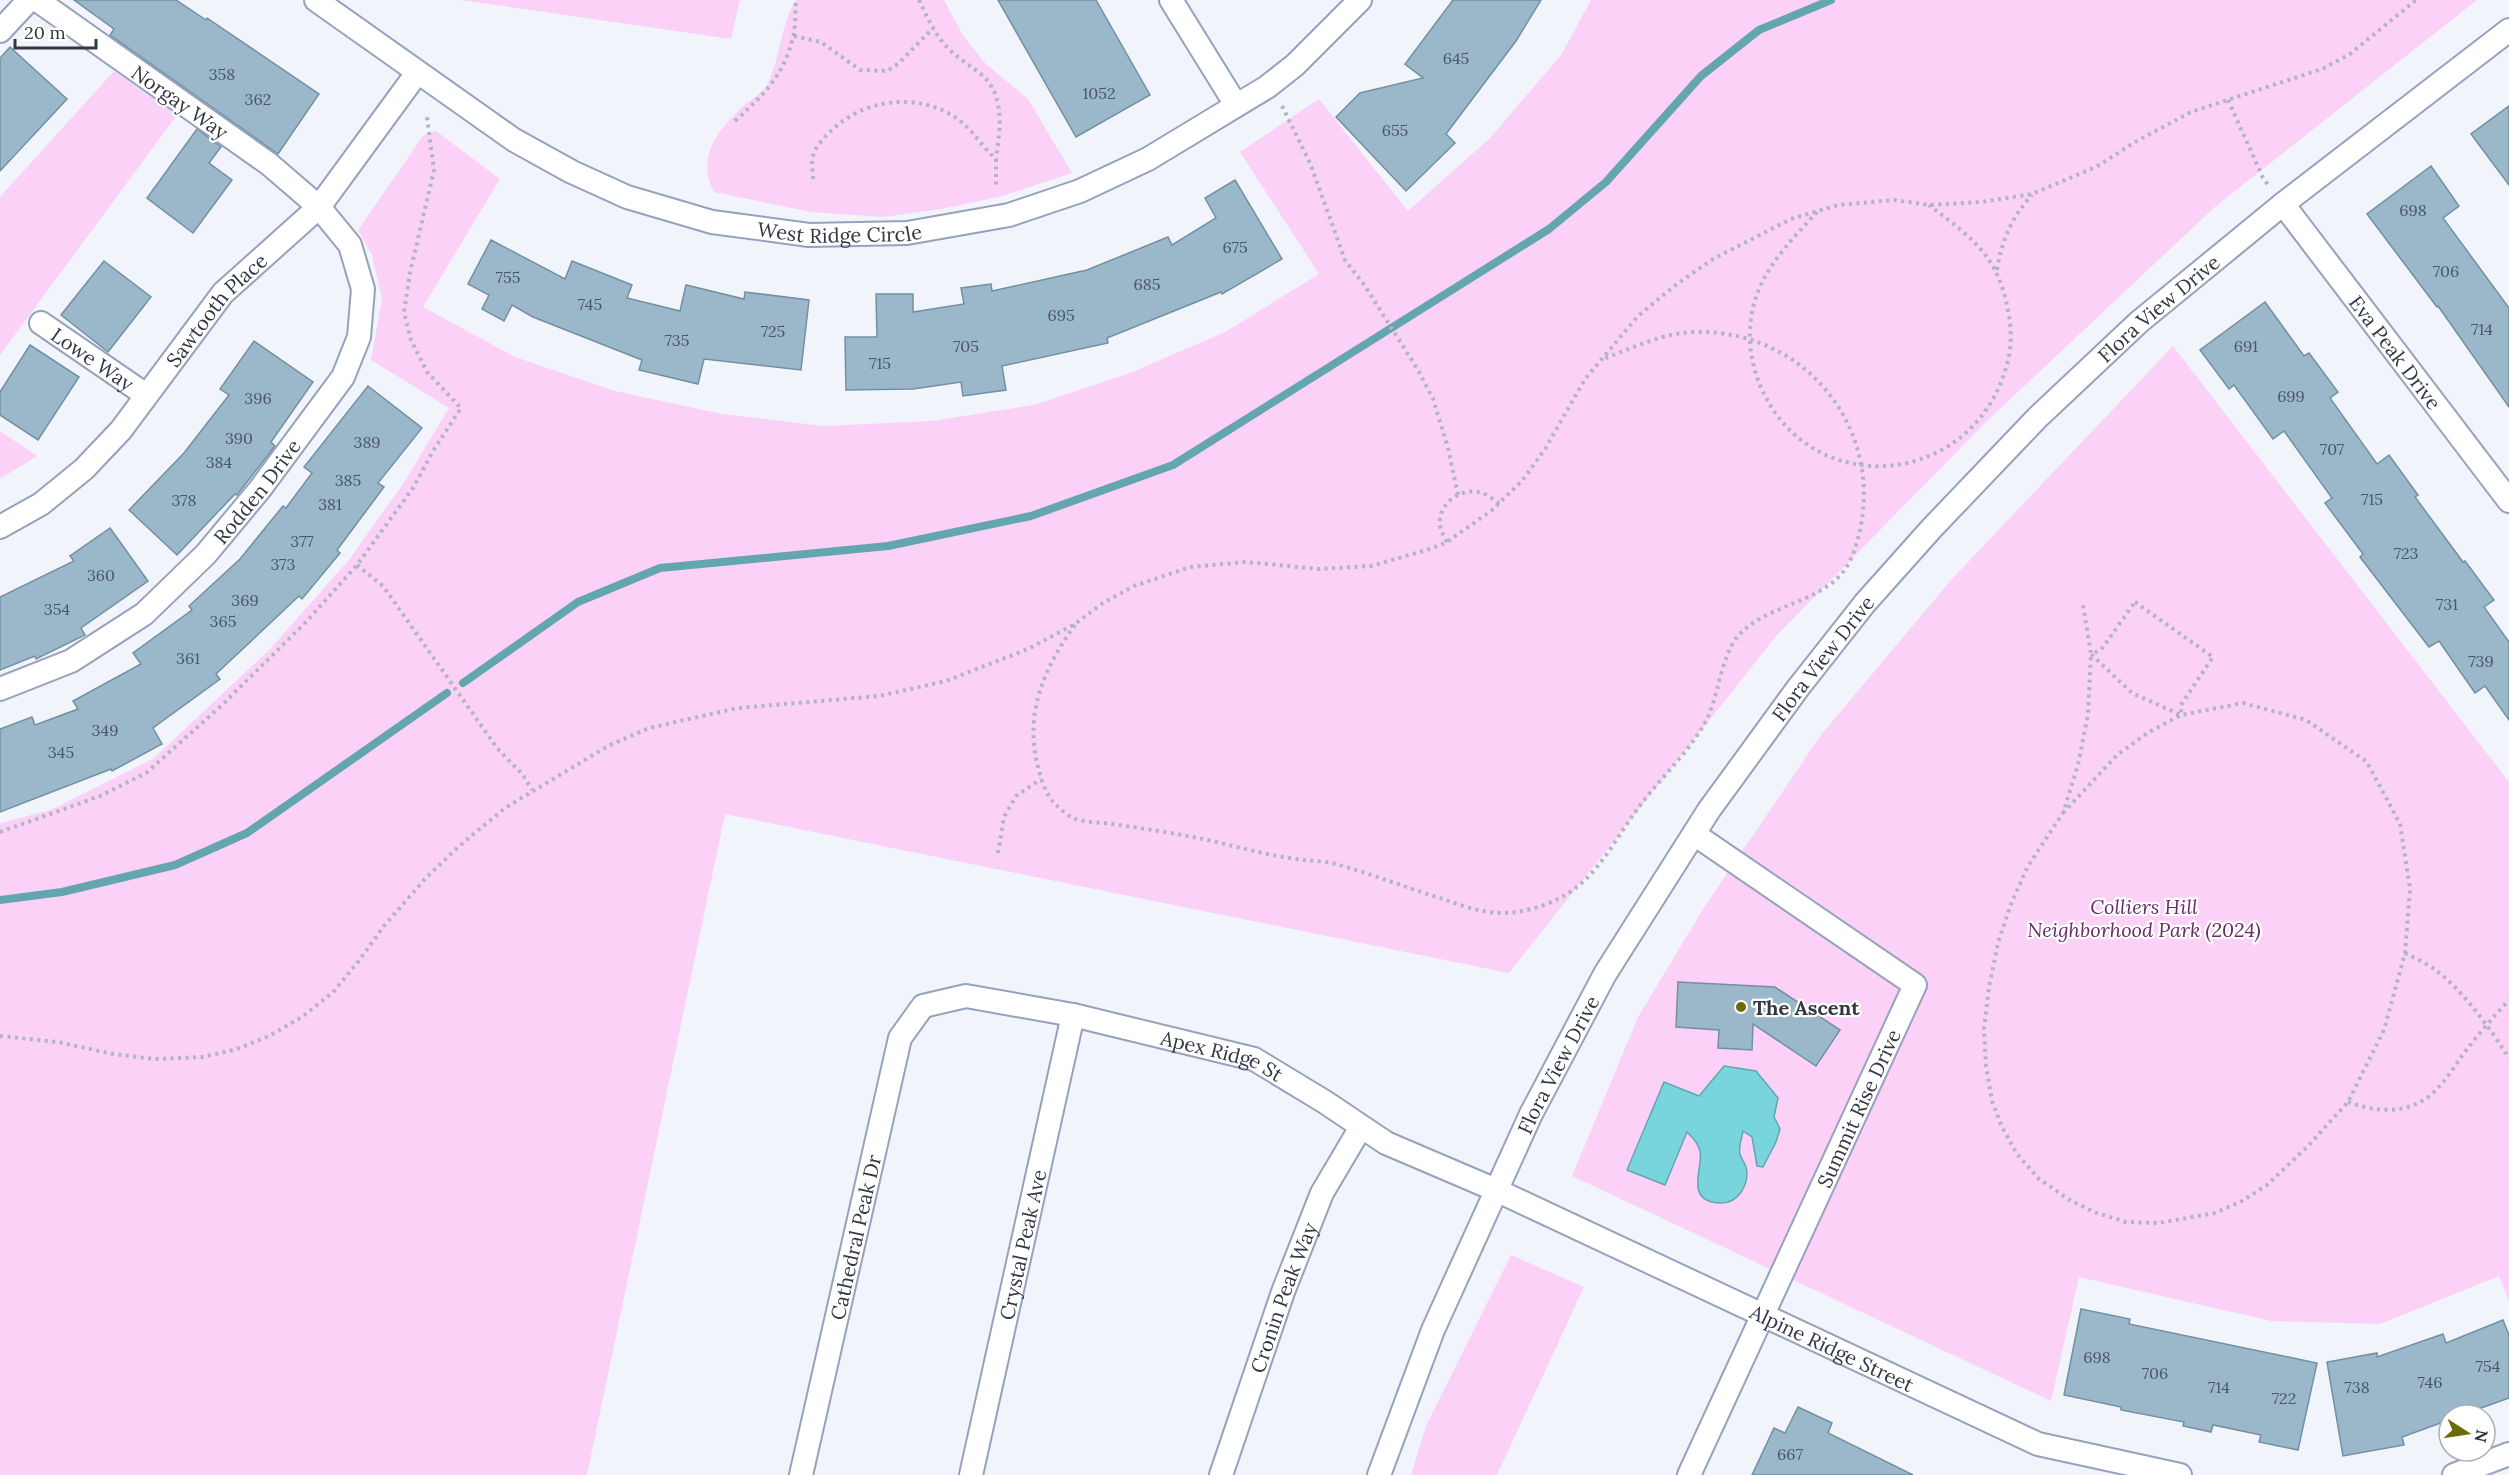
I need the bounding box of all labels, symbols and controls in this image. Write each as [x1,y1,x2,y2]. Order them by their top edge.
scale bar [15,12,96,50]
text: 20 m [24,21,66,44]
house number: 645 [1443,48,1469,68]
street label: Norgay Way [127,60,233,145]
house number: 358 [209,64,235,84]
house number: 1052 [1082,83,1116,103]
house number: 362 [245,89,271,109]
house number: 655 [1382,120,1408,140]
house number: 698 [2399,200,2427,220]
street label: West Ridge Circle [756,216,924,247]
house number: 675 [1222,237,1248,257]
street label: Sawtooth Place [160,247,272,371]
street label: Flora View Drive [2092,249,2224,367]
house number: 706 [2433,261,2459,281]
house number: 755 [496,267,520,287]
house number: 685 [1134,274,1160,294]
street label: Eva Peak Drive [2344,290,2447,414]
house number: 745 [578,294,602,314]
house number: 695 [1047,305,1075,325]
house number: 714 [2471,319,2493,339]
house number: 725 [761,321,785,341]
street label: Lowe Way [47,322,139,396]
house number: 735 [664,330,690,350]
house number: 705 [953,336,979,356]
house number: 691 [2234,336,2258,356]
house number: 715 [869,353,891,373]
house number: 699 [2277,386,2305,406]
house number: 396 [244,388,272,408]
house number: 390 [225,428,253,448]
house number: 389 [353,432,381,452]
street label: Rodden Drive [208,434,305,549]
house number: 707 [2320,439,2345,459]
house number: 384 [206,452,233,472]
house number: 385 [335,470,361,490]
house number: 715 [2361,489,2383,509]
house number: 378 [172,490,196,510]
house number: 381 [318,494,342,514]
house number: 377 [290,531,314,551]
house number: 723 [2394,543,2418,563]
house number: 373 [271,554,295,574]
house number: 360 [87,565,115,585]
house number: 369 [231,590,259,610]
street label: Flora View Drive [1766,590,1879,726]
house number: 731 [2436,594,2458,614]
house number: 354 [44,599,70,619]
house number: 365 [210,611,236,631]
house number: 361 [176,648,200,668]
house number: 739 [2468,651,2494,671]
house number: 349 [92,720,118,740]
house number: 345 [48,742,74,762]
park label: Colliers Hill Neighborhood Park (2024) [2027,894,2261,943]
street label: Flora View Drive [1511,991,1604,1138]
place label: The Ascent [1753,995,1860,1020]
marker: The Ascent [1734,1000,1748,1014]
street label: Apex Ridge St [1158,1024,1288,1086]
street label: Summit Rise Drive [1811,1025,1906,1191]
street label: Cathedral Peak Dr [824,1152,886,1322]
street label: Crystal Peak Ave [993,1167,1051,1322]
street label: Cronin Peak Way [1244,1218,1322,1376]
street label: Alpine Ridge Street [1746,1298,1918,1397]
house number: 698 [2083,1347,2111,1367]
house number: 754 [2476,1356,2501,1376]
house number: 706 [2142,1363,2168,1383]
house number: 746 [2417,1372,2443,1392]
house number: 714 [2208,1377,2230,1397]
house number: 738 [2344,1377,2370,1397]
house number: 722 [2272,1388,2296,1408]
north arrow [2437,1403,2497,1463]
text: N [2471,1428,2493,1444]
house number: 667 [1777,1444,1804,1464]

